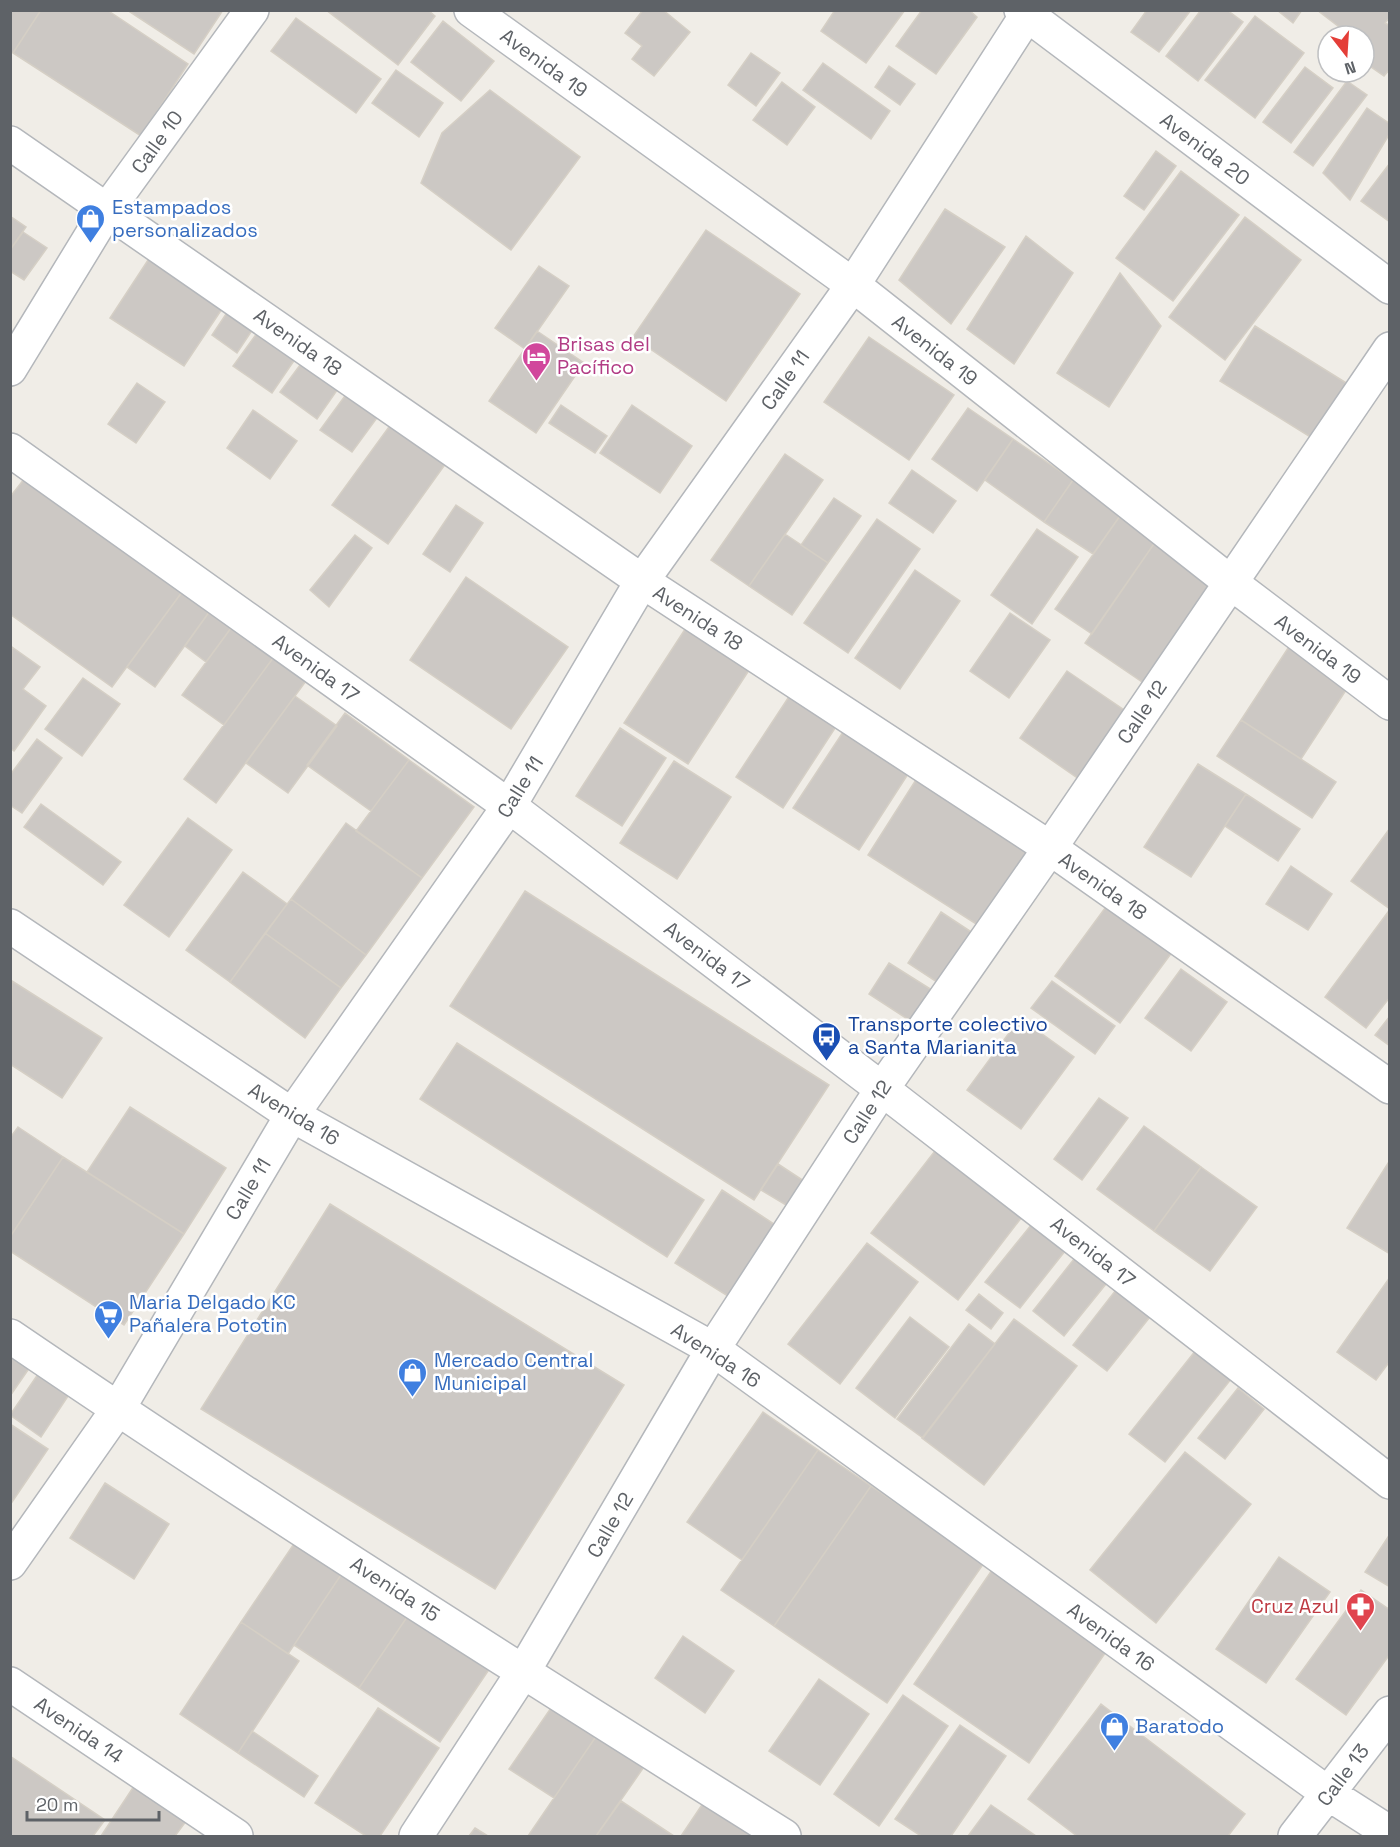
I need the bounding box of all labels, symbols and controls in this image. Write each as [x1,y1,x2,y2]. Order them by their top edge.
street label: Avenida 19 [495,23,593,103]
north arrow [1316,24,1376,84]
text: N [1342,56,1358,79]
street label: Calle 10 [125,105,189,179]
street label: Avenida 20 [1155,107,1255,191]
place label: Estampados personalizados [112,194,258,243]
shop icon: Estampados personalizados [75,202,107,244]
street label: Avenida 18 [249,302,347,382]
street label: Avenida 19 [887,308,983,392]
place label: Brisas del Pacífico [557,331,650,380]
hotel icon: Brisas del Pacífico [520,340,552,382]
street label: Calle 11 [755,345,815,415]
street label: Avenida 18 [648,579,748,657]
street label: Avenida 19 [1270,608,1366,690]
street label: Avenida 17 [268,628,364,708]
street label: Calle 12 [1111,675,1173,749]
street label: Calle 11 [491,751,549,823]
street label: Avenida 18 [1054,846,1152,926]
street label: Avenida 17 [659,915,755,997]
place label: Transporte colectivo a Santa Marianita [848,1011,1048,1060]
bus stop icon: Transporte colectivo a Santa Marianita [811,1020,843,1062]
street label: Calle 12 [837,1075,897,1149]
street label: Avenida 16 [244,1077,344,1151]
street label: Calle 11 [219,1153,277,1225]
street label: Avenida 17 [1045,1211,1141,1293]
place label: Maria Delgado KC Pañalera Pototin [129,1289,296,1338]
supermarket icon: Maria Delgado KC Pañalera Pototin [92,1298,124,1340]
street label: Avenida 16 [666,1316,766,1394]
place label: Mercado Central Municipal [434,1347,593,1396]
shop icon: Mercado Central Municipal [397,1356,429,1398]
street label: Calle 12 [581,1488,639,1562]
street label: Avenida 15 [345,1550,445,1628]
pharmacy icon: Cruz Azul [1344,1590,1376,1632]
place label: Cruz Azul [1251,1593,1339,1619]
street label: Avenida 16 [1062,1597,1160,1677]
street label: Avenida 14 [29,1691,129,1769]
shop icon: Baratodo [1098,1710,1130,1752]
place label: Baratodo [1135,1713,1224,1739]
street label: Calle 13 [1311,1739,1375,1811]
scale bar [27,1784,159,1822]
text: 20 m [36,1793,79,1816]

